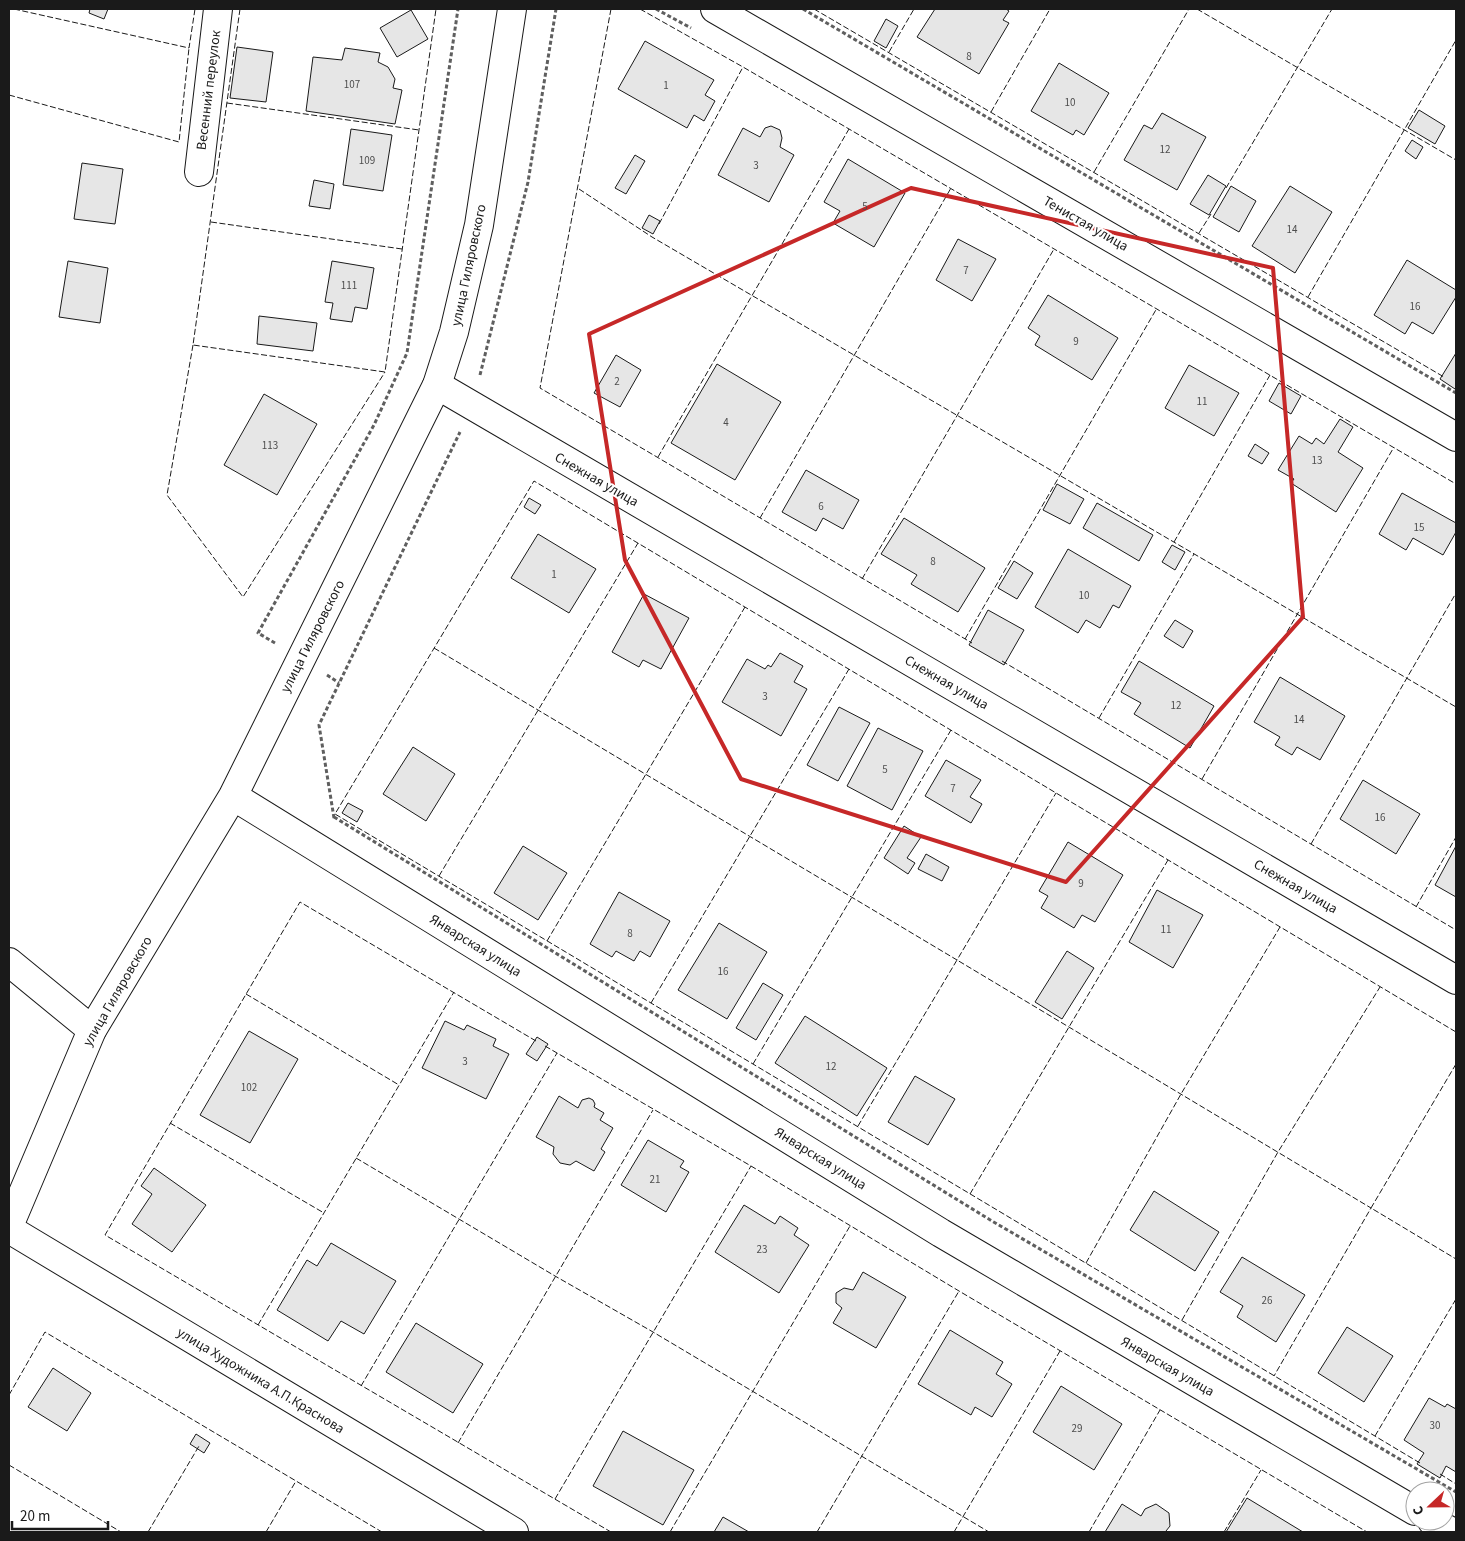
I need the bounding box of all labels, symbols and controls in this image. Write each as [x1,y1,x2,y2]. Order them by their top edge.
street label: Весенний переулок [192,29,226,151]
house number: 8 [966,49,972,64]
house number: 107 [344,77,360,92]
house number: 1 [663,78,669,93]
house number: 10 [1065,95,1075,110]
house number: 12 [1160,142,1170,157]
house number: 109 [359,153,375,168]
house number: 3 [753,158,759,173]
street label: Тенистая улица [1039,191,1132,256]
house number: 5 [862,199,868,214]
street label: улица Гиляровского [446,202,492,328]
house number: 14 [1287,222,1298,237]
house number: 7 [963,263,969,278]
house number: 111 [341,278,357,293]
house number: 16 [1410,299,1421,314]
house number: 9 [1073,334,1079,349]
house number: 2 [614,374,620,389]
house number: 11 [1197,394,1207,409]
house number: 4 [723,415,729,430]
house number: 113 [262,438,278,453]
street label: Снежная улица [551,448,642,512]
house number: 13 [1312,453,1322,468]
house number: 6 [818,499,824,514]
house number: 15 [1414,520,1424,535]
house number: 8 [930,554,936,569]
house number: 1 [551,567,557,582]
street label: улица Гиляровского [276,577,350,696]
house number: 10 [1079,588,1089,603]
street label: Снежная улица [901,651,992,715]
house number: 3 [762,689,768,704]
house number: 12 [1171,698,1181,713]
house number: 14 [1294,712,1305,727]
house number: 5 [882,762,888,777]
house number: 7 [950,781,956,796]
house number: 16 [1375,810,1386,825]
street label: Снежная улица [1250,855,1341,919]
house number: 9 [1078,876,1084,891]
street label: Январская улица [426,910,525,982]
house number: 11 [1161,922,1171,937]
house number: 8 [627,926,633,941]
street label: улица Гиляровского [78,933,158,1050]
house number: 16 [718,964,729,979]
house number: 3 [462,1054,468,1069]
house number: 12 [826,1059,836,1074]
house number: 102 [241,1080,257,1095]
street label: Январская улица [771,1123,870,1195]
house number: 21 [650,1172,660,1187]
house number: 23 [757,1242,767,1257]
house number: 26 [1262,1293,1273,1308]
street label: улица Художника А.П.Краснова [173,1323,348,1439]
street label: Январская улица [1117,1332,1218,1402]
house number: 30 [1430,1418,1440,1433]
house number: 29 [1072,1421,1082,1436]
north arrow [1405,1481,1455,1531]
scale bar [12,1498,109,1530]
text: С [1408,1503,1430,1518]
text: 20 m [20,1506,50,1527]

